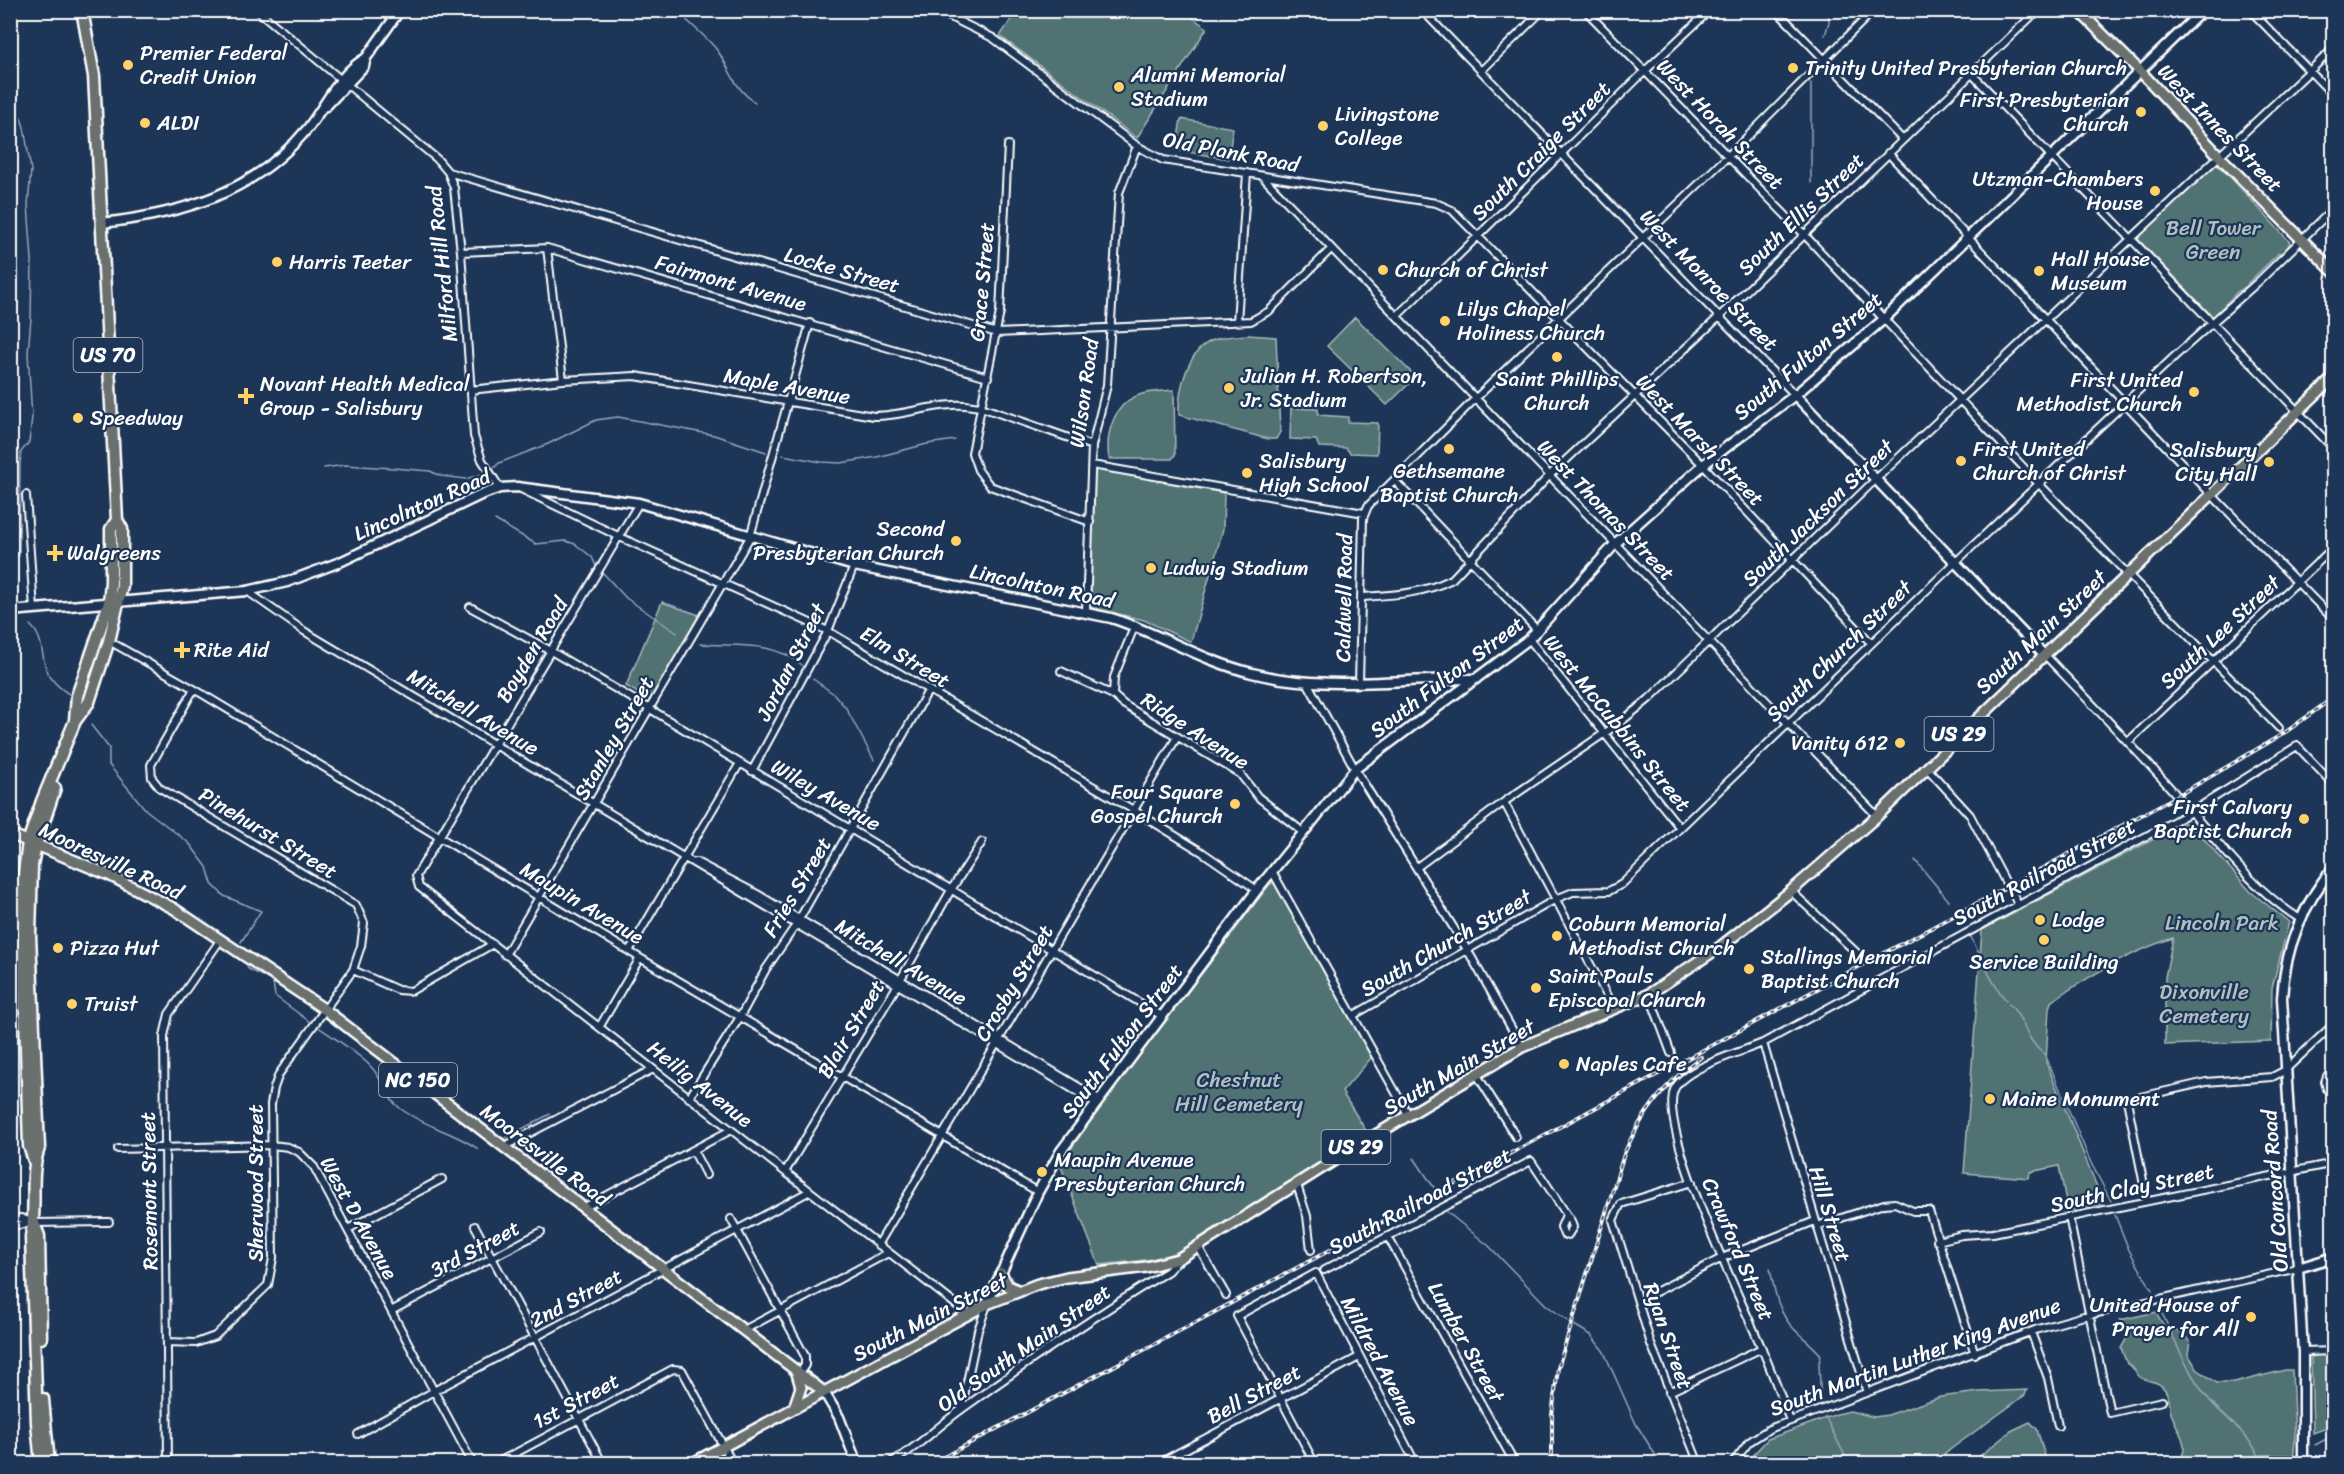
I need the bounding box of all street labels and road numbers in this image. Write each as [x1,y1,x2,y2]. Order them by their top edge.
street label: West Horah Street [1647,49,1793,199]
street label: West Innes Street [2148,54,2292,202]
street label: South Craige Street [1462,72,1620,230]
street label: Old Plank Road [1159,120,1304,184]
street label: South Ellis Street [1728,143,1874,285]
street label: Milford Hill Road [415,182,469,344]
street label: West Monroe Street [1630,199,1788,361]
street label: Grace Street [958,221,1006,343]
street label: Locke Street [780,235,904,305]
street label: Fairmont Avenue [651,243,811,323]
street label: South Fulton Street [1724,282,1892,430]
street label: Wilson Road [1058,334,1111,450]
road number: US 70 [74,338,142,372]
street label: Maple Avenue [721,356,854,416]
street label: West Marsh Street [1626,364,1774,516]
street label: South Jackson Street [1733,429,1904,596]
street label: West Thomas Street [1527,430,1685,590]
street label: Lincolnton Road [347,457,499,552]
street label: Caldwell Road [1324,532,1364,662]
street label: Lincolnton Road [966,552,1120,620]
street label: South Main Street [1966,559,2117,704]
street label: South Lee Street [2150,564,2291,699]
street label: South Church Street [1756,569,1923,732]
street label: Boyden Road [485,588,580,710]
street label: Jordan Street [745,595,838,729]
street label: South Fulton Street [1361,606,1533,748]
street label: Elm Street [852,615,958,699]
street label: West McCubbins Street [1533,625,1701,821]
street label: Mitchell Avenue [399,657,547,767]
street label: Stanley Street [563,669,665,807]
street label: Ridge Avenue [1133,681,1257,781]
road number: US 29 [1924,717,1994,751]
street label: Wiley Avenue [764,748,889,842]
street label: Pinehurst Street [191,776,345,890]
street label: South Railroad Street [1945,808,2143,936]
street label: Mooresville Road [33,811,191,912]
street label: Fries Street [752,829,842,945]
street label: Maupin Avenue [512,851,652,955]
street label: South Church Street [1353,878,1540,1008]
street label: Mitchell Avenue [827,907,975,1017]
street label: Crosby Street [964,917,1064,1049]
street label: South Fulton Street [1051,955,1193,1127]
street label: Blair Street [806,972,896,1086]
street label: South Main Street [1376,1007,1544,1126]
street label: Heilig Avenue [639,1030,761,1138]
road number: NC 150 [379,1063,457,1097]
street label: Mooresville Road [472,1093,620,1218]
street label: Sherwood Street [237,1104,275,1262]
street label: Old Concord Road [2250,1107,2300,1273]
street label: Rosemont Street [129,1112,169,1270]
road number: US 29 [1322,1130,1390,1164]
street label: South Railroad Street [1321,1137,1519,1265]
street label: West D Avenue [309,1149,409,1287]
street label: South Clay Street [2047,1152,2217,1224]
street label: Hill Street [1797,1161,1863,1267]
street label: Crawford Street [1691,1171,1785,1327]
street label: 3rd Street [423,1209,527,1289]
street label: 2nd Street [522,1258,630,1338]
street label: South Main Street [846,1261,1016,1373]
street label: Old South Main Street [929,1273,1119,1423]
street label: Lumber Street [1417,1274,1516,1411]
street label: Ryan Street [1632,1277,1704,1395]
street label: South Martin Luther King Avenue [1764,1286,2066,1428]
street label: Mildred Avenue [1330,1289,1430,1433]
street label: Bell Street [1200,1353,1308,1435]
street label: 1st Street [525,1362,627,1440]

